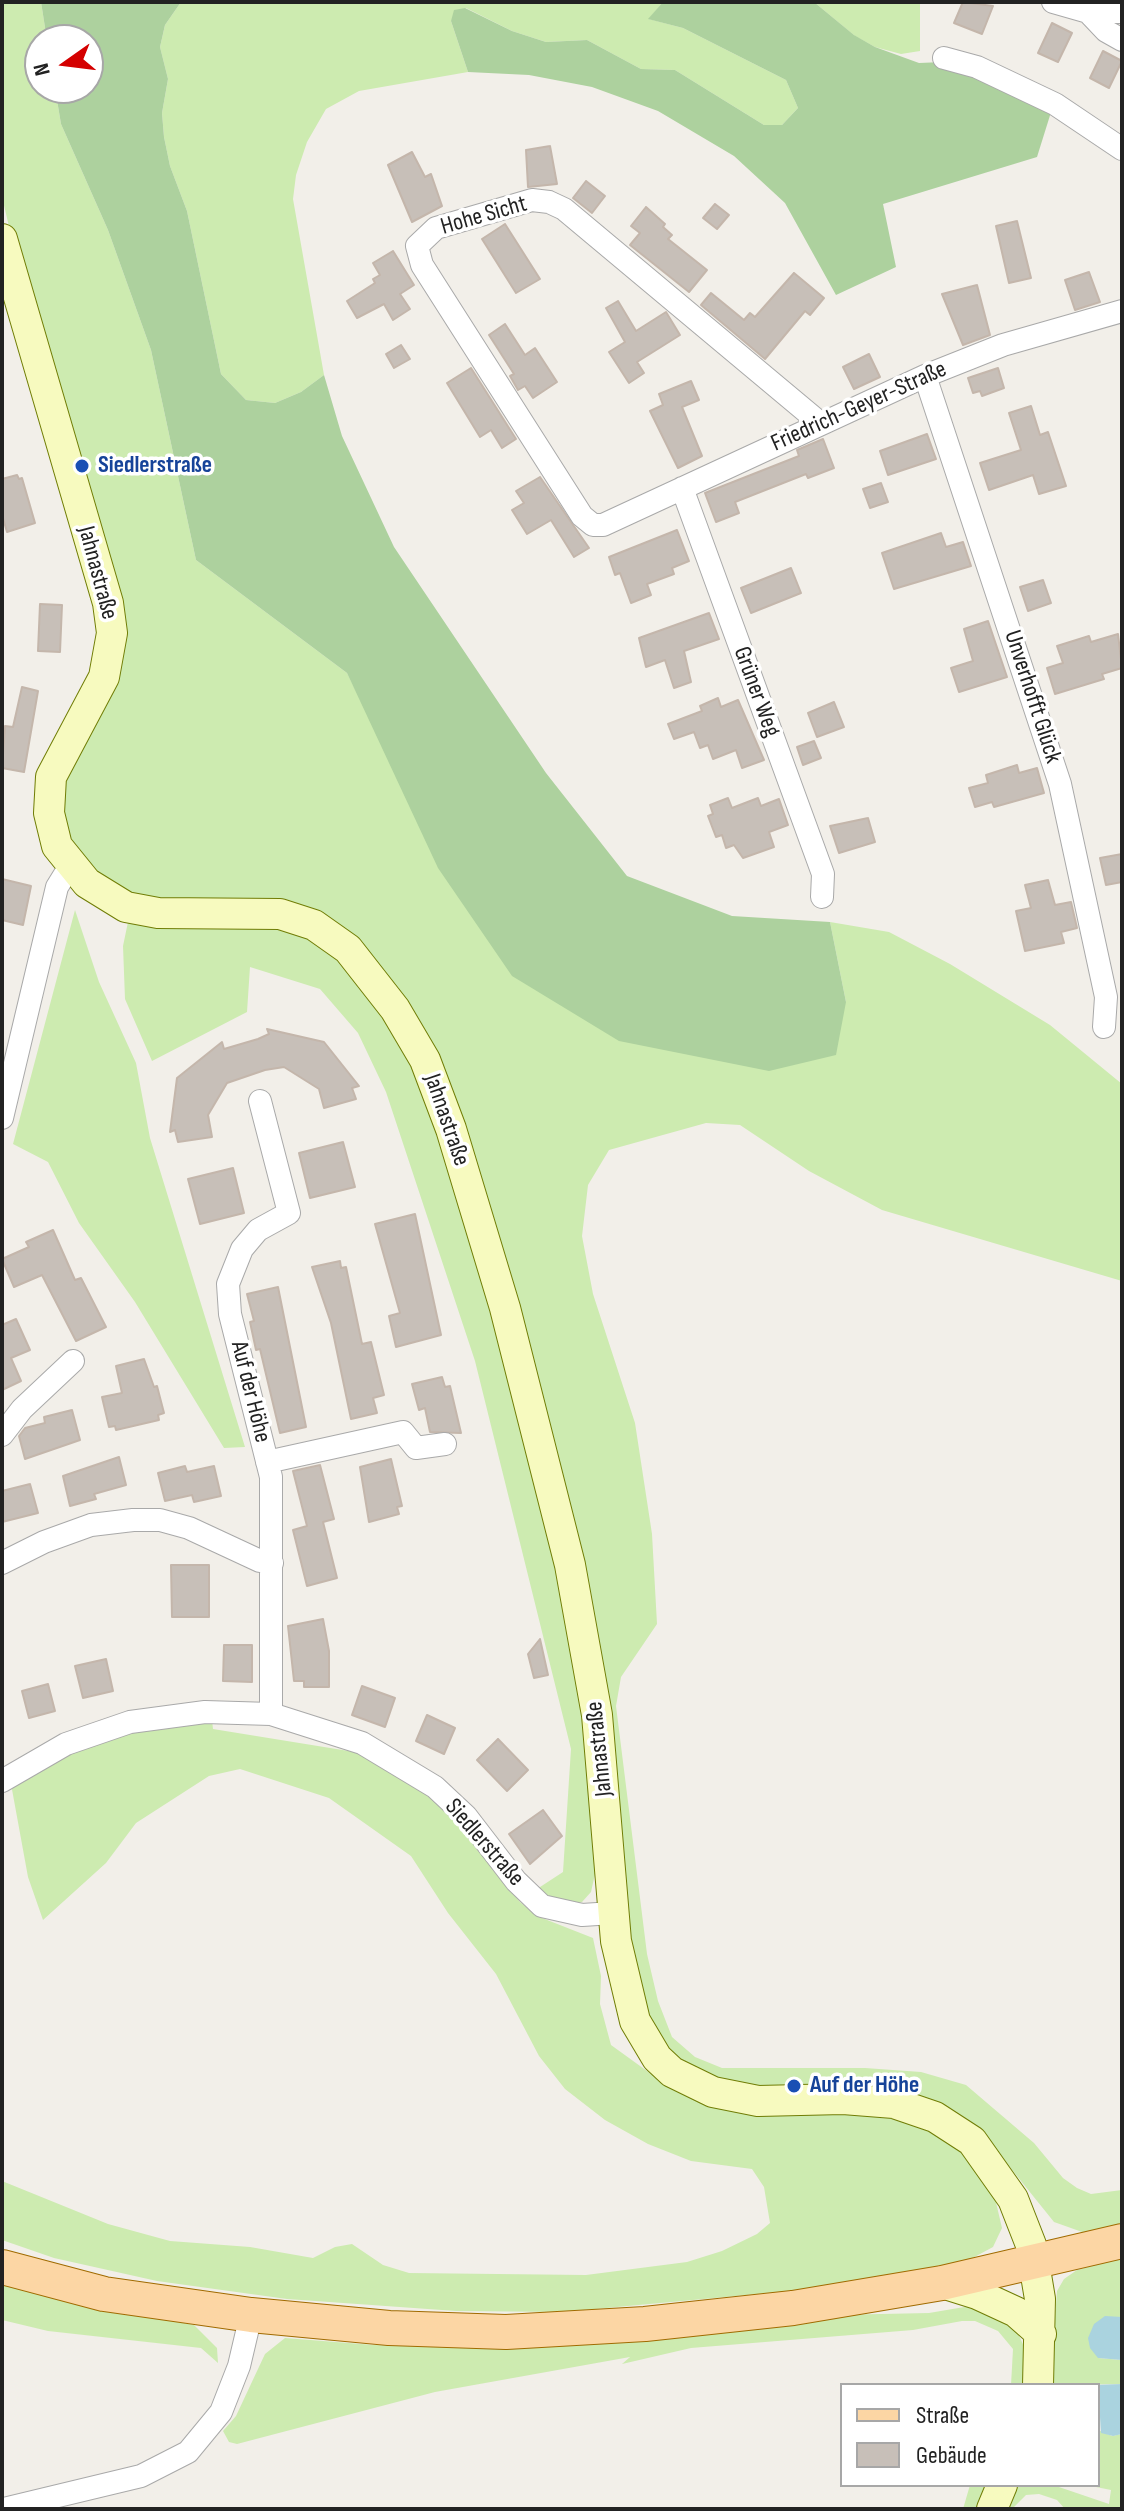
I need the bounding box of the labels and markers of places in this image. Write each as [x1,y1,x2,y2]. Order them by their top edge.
place label: Siedlerstraße [98,452,212,480]
marker: Siedlerstraße [73,457,91,475]
place label: Auf der Höhe [810,2072,919,2100]
marker: Auf der Höhe [785,2077,803,2095]

